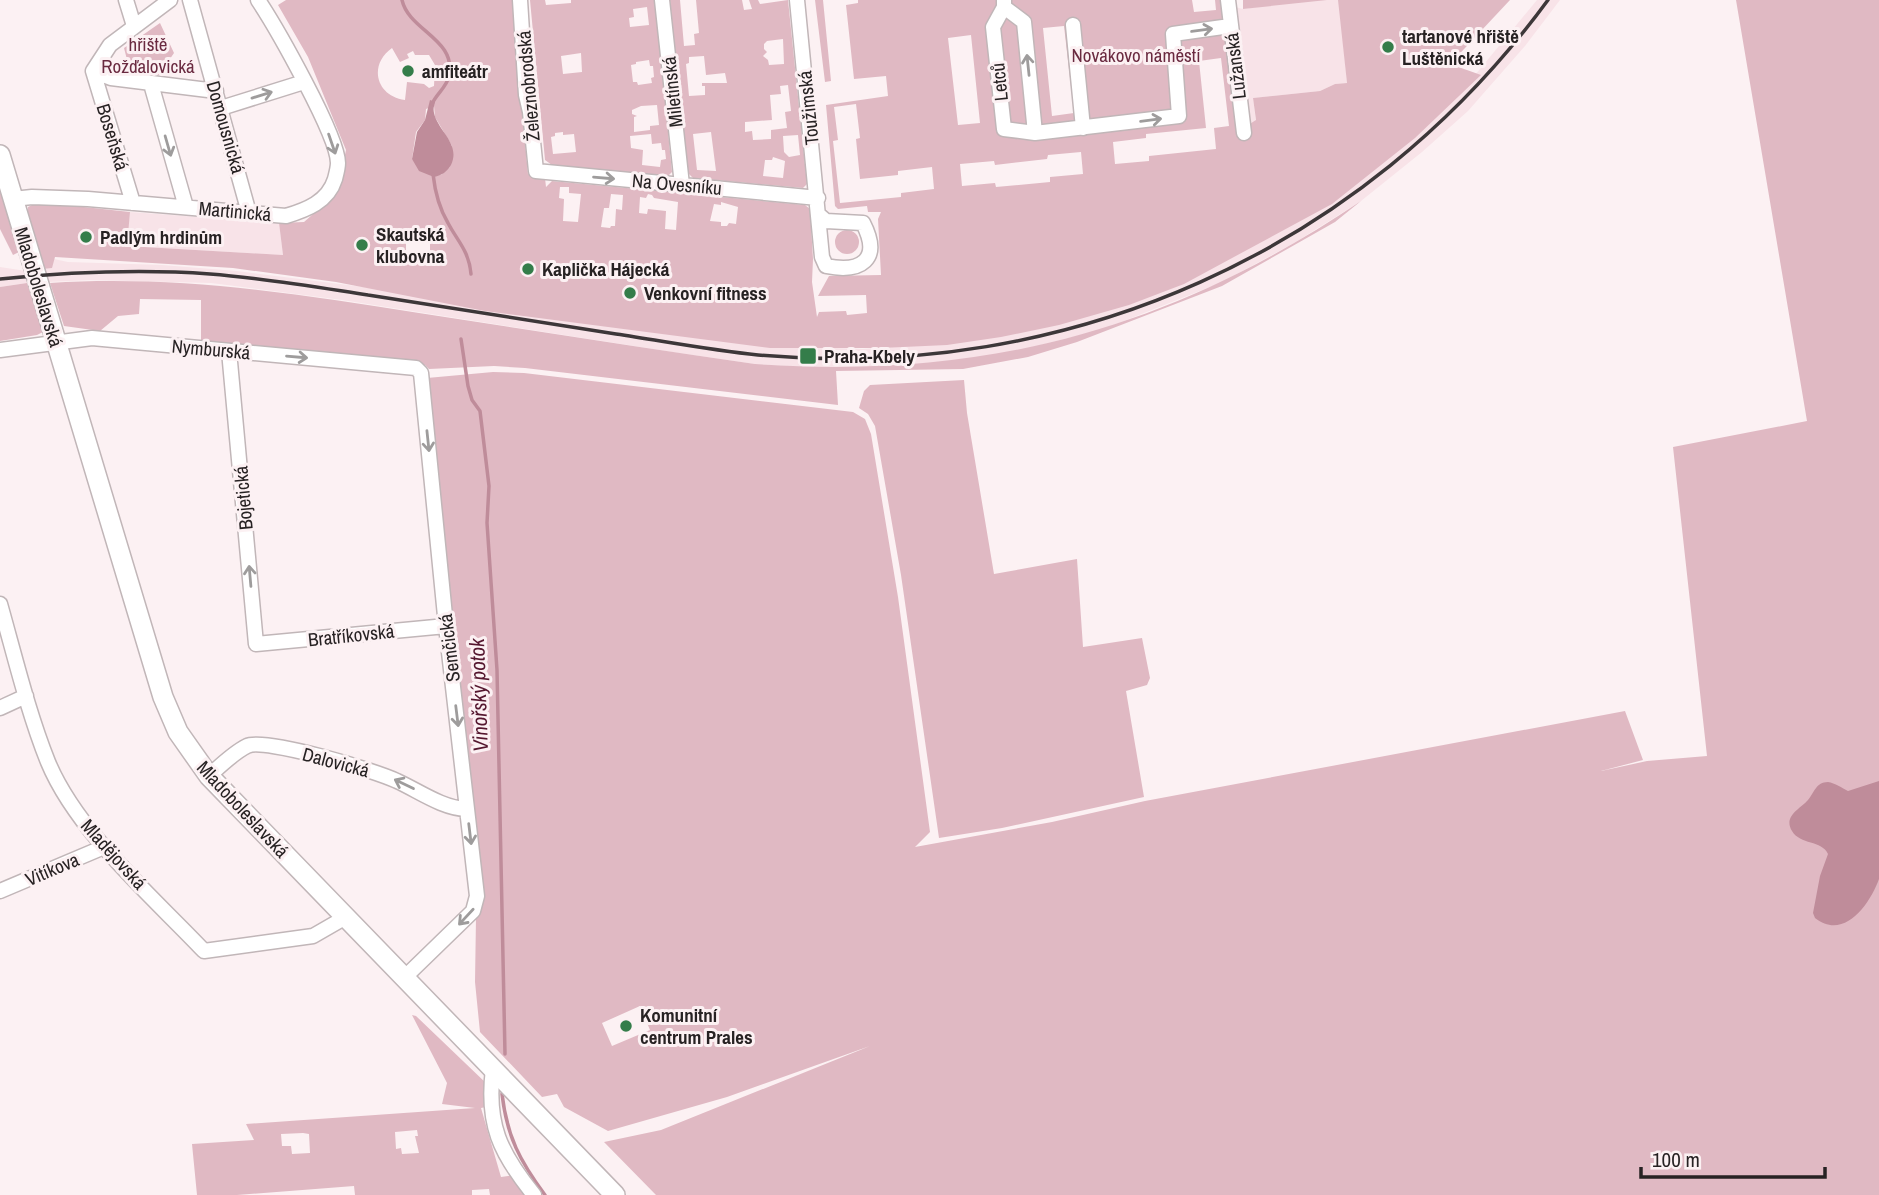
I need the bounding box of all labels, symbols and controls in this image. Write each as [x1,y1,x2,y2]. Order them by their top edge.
one-way arrow [1190,23,1212,36]
place label: tartanové hřiště Luštěnická [1402,23,1519,71]
street label: Železnobrodská [510,29,546,142]
park label: hřiště Rožďalovická [101,31,195,79]
street label: Lužanská [1218,31,1252,101]
marker: tartanové hřiště Luštěnická [1380,39,1396,55]
park label: Novákovo náměstí [1071,42,1201,68]
one-way arrow [1021,54,1034,77]
street label: Miletínská [655,55,689,129]
place label: amfiteátr [422,58,488,84]
street label: Letců [984,62,1014,102]
marker: amfiteátr [400,63,416,79]
street label: Toužimská [791,69,825,146]
street label: Domousnická [200,78,252,177]
one-way arrow [251,88,273,101]
street label: Boseňská [91,100,136,174]
one-way arrow [1139,113,1162,126]
one-way arrow [327,133,339,155]
one-way arrow [163,134,176,156]
street label: Na Ovesníku [631,167,723,201]
one-way arrow [593,171,615,184]
street label: Martinická [198,195,273,227]
place label: Skautská klubovna [376,221,445,269]
street label: Mladoboleslavská [8,224,70,350]
place label: Padlým hrdinům [100,224,222,250]
marker: Padlým hrdinům [78,229,94,245]
marker: Skautská klubovna [354,237,370,253]
place label: Kaplička Hájecká [542,256,670,282]
marker: Kaplička Hájecká [520,261,536,277]
place label: Venkovní fitness [644,280,767,306]
marker: Venkovní fitness [622,285,638,301]
street label: Nymburská [171,333,252,365]
place label: Praha-Kbely [824,343,915,369]
marker: Praha-Kbely [798,346,818,366]
one-way arrow [285,351,308,364]
one-way arrow [422,429,435,452]
street label: Bojetická [227,465,259,531]
one-way arrow [243,566,256,588]
street label: Semčická [432,612,466,684]
street label: Bratříkovská [307,618,396,652]
water label: Vinořský potok [462,636,495,752]
one-way arrow [451,704,464,727]
street label: Dalovická [300,741,373,783]
street label: Mladoboleslavská [191,755,295,863]
one-way arrow [394,777,415,790]
street label: Mladějovská [75,813,153,895]
one-way arrow [463,822,476,845]
street label: Vitíkova [21,846,83,892]
one-way arrow [458,908,474,926]
place label: Komunitní centrum Prales [640,1002,753,1050]
marker: Komunitní centrum Prales [618,1018,634,1034]
scale bar [1641,1136,1825,1180]
text: 100 m [1652,1145,1700,1174]

